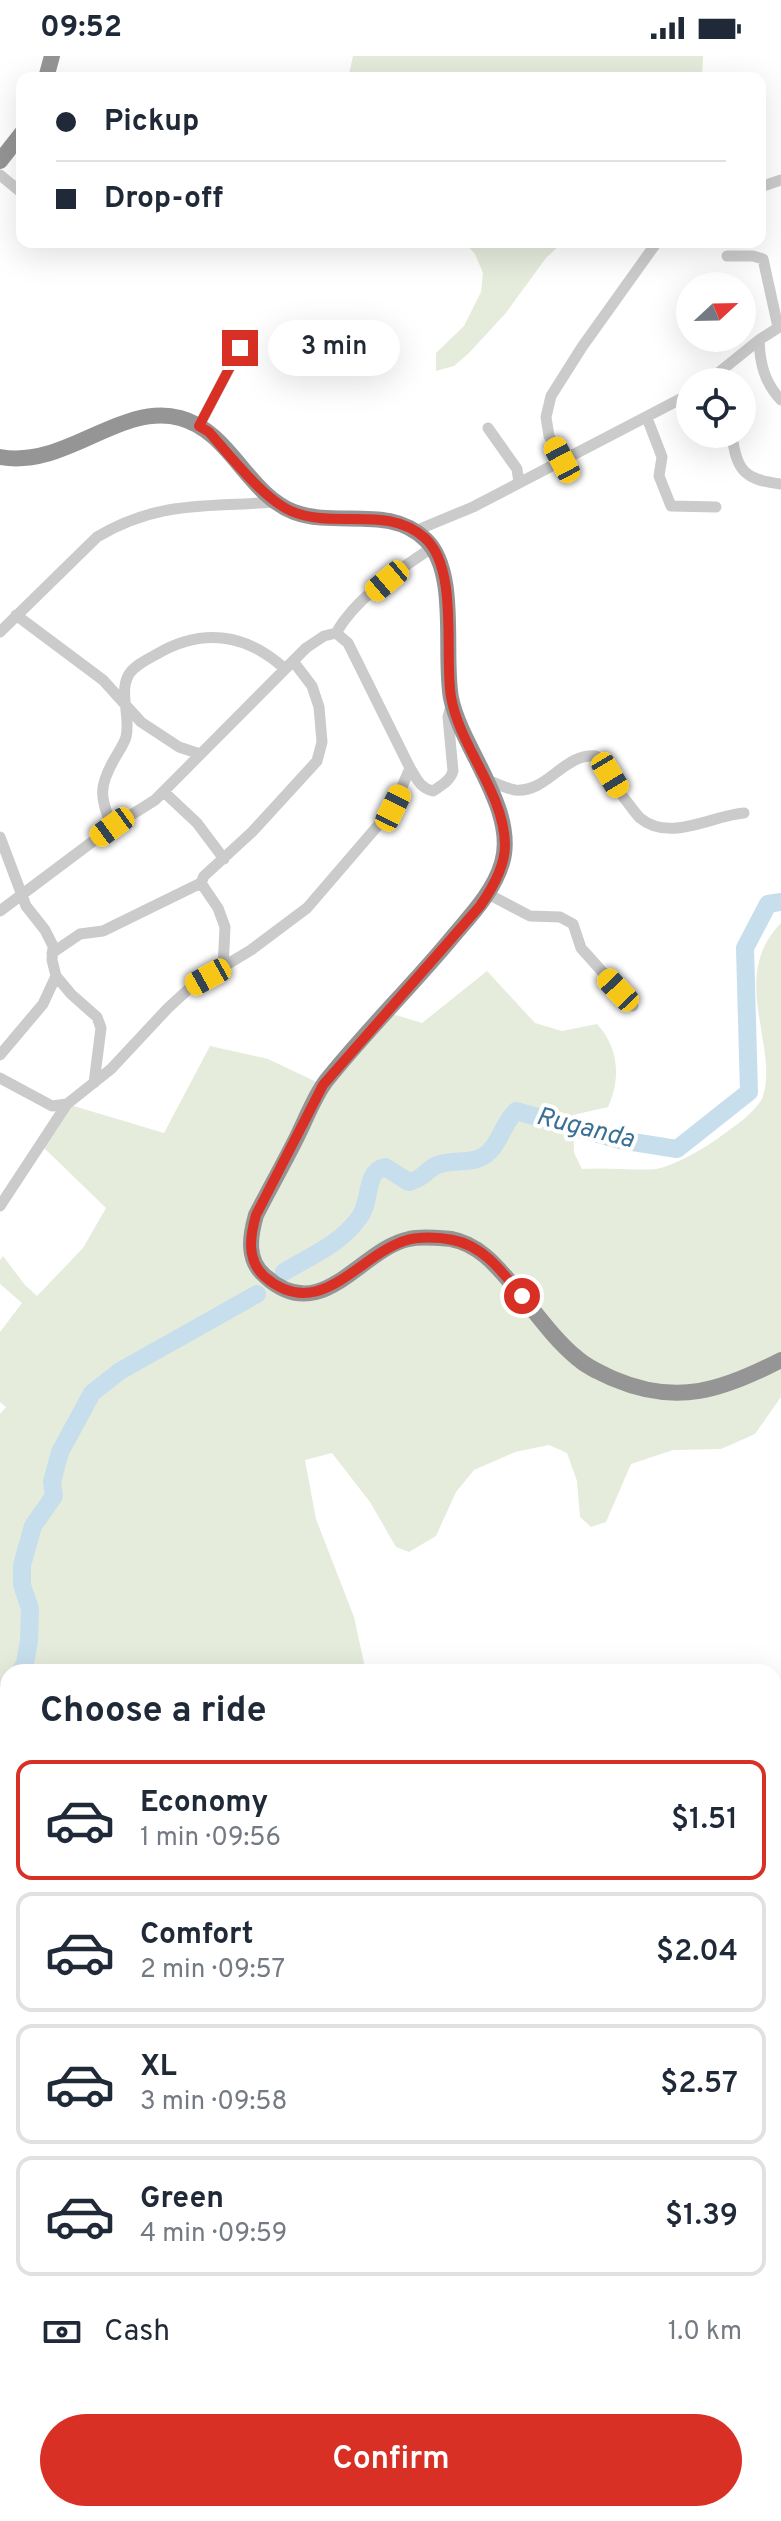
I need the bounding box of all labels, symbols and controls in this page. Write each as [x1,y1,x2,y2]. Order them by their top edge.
text: 09:52 [40,10,122,47]
text: Pickup [104,104,199,141]
text: Drop-off [104,181,223,218]
north arrow [676,272,756,352]
map controls [676,272,756,448]
callout: 3 min [268,320,400,376]
route end [222,330,258,366]
text: 3 min [301,331,367,364]
button: locate [676,368,756,448]
car [540,433,584,487]
car [361,556,413,606]
car [587,748,633,802]
car [372,781,414,835]
car [86,803,138,851]
car [181,955,235,999]
car [593,964,643,1016]
water label: Ruganda [533,1101,638,1157]
route start [504,1278,540,1314]
text: Choose a ride [40,1689,266,1735]
icon: car [44,1784,116,1856]
text: Economy [140,1785,268,1822]
text: $1.51 [671,1802,738,1839]
text: 1 min · 09:56 [140,1822,281,1855]
icon: car [44,1916,116,1988]
text: Comfort [140,1917,253,1954]
text: $2.04 [656,1934,738,1971]
text: 2 min · 09:57 [140,1954,285,1987]
icon: car [44,2048,116,2120]
text: XL [140,2049,177,2086]
text: $2.57 [660,2066,738,2103]
text: 3 min · 09:58 [140,2086,287,2119]
icon: car [44,2180,116,2252]
text: Green [140,2181,224,2218]
text: $1.39 [665,2198,738,2235]
text: 4 min · 09:59 [140,2218,287,2251]
icon: cash [40,2310,84,2354]
text: Cash [104,2314,170,2351]
text: 1.0 km [668,2316,742,2349]
button: Confirm [40,2414,742,2506]

